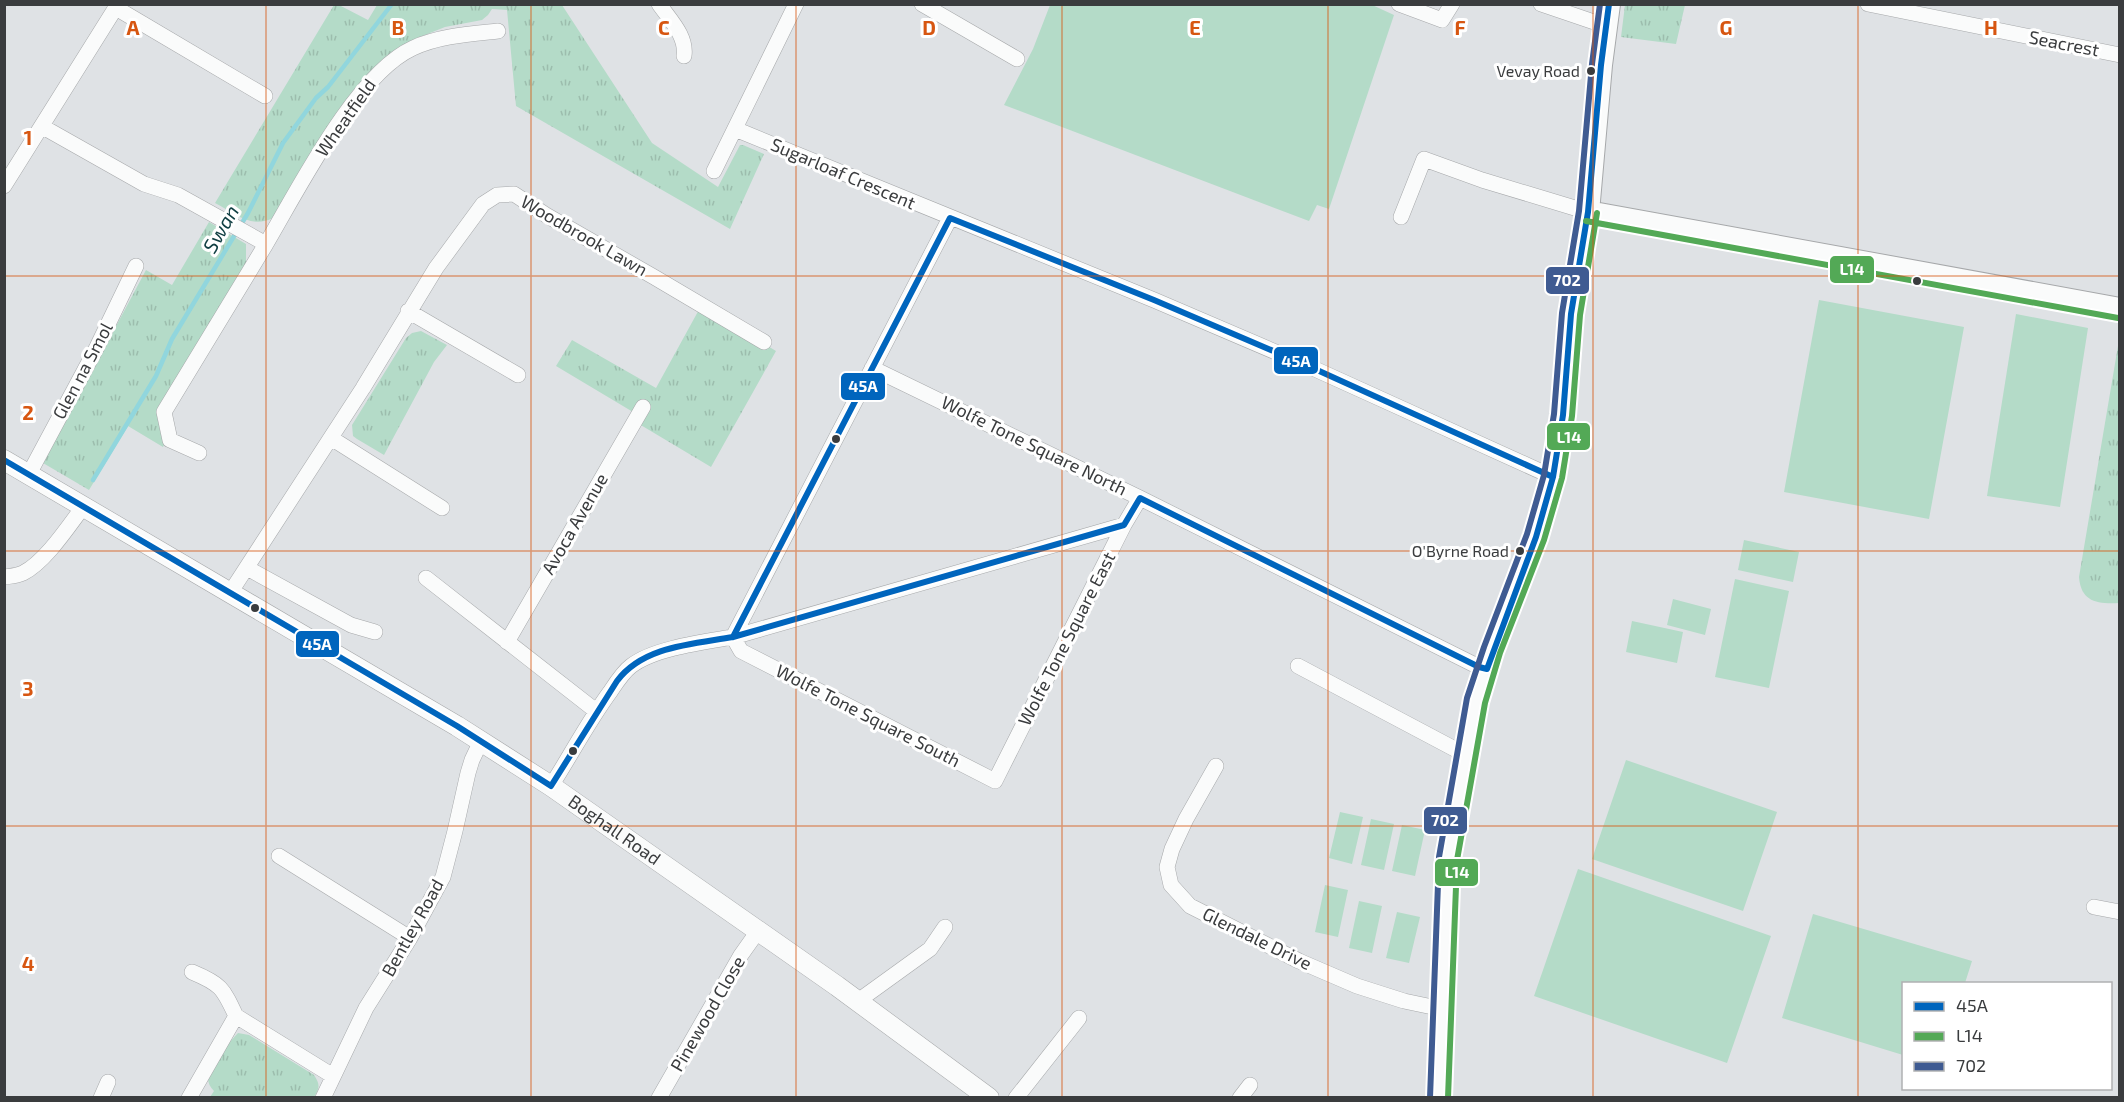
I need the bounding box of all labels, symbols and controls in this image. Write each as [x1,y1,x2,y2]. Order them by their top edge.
text: A [126,15,140,39]
text: B [392,15,404,39]
text: C [658,15,670,39]
text: D [922,15,936,39]
text: E [1189,15,1201,39]
text: F [1454,15,1466,39]
text: G [1720,15,1732,39]
text: H [1984,15,1998,39]
street label: Seacrest [2027,25,2101,61]
place label: Vevay Road [1497,61,1580,80]
marker: Vevay Road [1585,65,1597,77]
street label: Wheatfield [310,74,380,161]
text: 1 [24,125,32,149]
street label: Sugarloaf Crescent [768,133,919,214]
street label: Woodbrook Lawn [517,190,652,280]
water label: Swan [197,200,243,257]
line badge: L14 [1829,255,1875,284]
text: L14 [1840,259,1864,278]
line badge: 702 [1545,266,1590,295]
text: 702 [1553,270,1581,289]
unlabelled marker [1911,275,1923,287]
street label: Glen na Smol [47,318,117,423]
line badge: 45A [1273,346,1319,375]
text: 45A [1281,351,1311,370]
line badge: 45A [840,372,886,401]
text: 45A [848,376,878,395]
street label: Wolfe Tone Square North [938,391,1131,500]
text: 2 [22,400,34,424]
line badge: L14 [1546,422,1591,451]
text: L14 [1557,427,1581,446]
unlabelled marker [830,433,842,445]
street label: Avoca Avenue [536,469,612,578]
place label: O'Byrne Road [1412,541,1509,560]
marker: O'Byrne Road [1514,545,1526,557]
street label: Wolfe Tone Square East [1013,548,1120,729]
unlabelled marker [249,602,261,614]
line badge: 45A [295,630,340,658]
text: 45A [302,634,332,653]
street label: Wolfe Tone Square South [773,659,964,771]
text: 3 [22,676,34,700]
unlabelled marker [567,745,579,757]
street label: Boghall Road [564,790,665,869]
line badge: 702 [1423,806,1468,835]
text: 702 [1431,810,1459,829]
line badge: L14 [1434,858,1479,887]
text: L14 [1445,862,1469,881]
street label: Bentley Road [376,875,448,980]
street label: Glendale Drive [1199,902,1316,974]
text: 4 [22,951,35,975]
street label: Pinewood Close [665,952,749,1075]
legend [1902,982,2112,1090]
text: 45A [1956,994,1989,1016]
text: L14 [1956,1024,1983,1046]
text: 702 [1956,1054,1986,1076]

